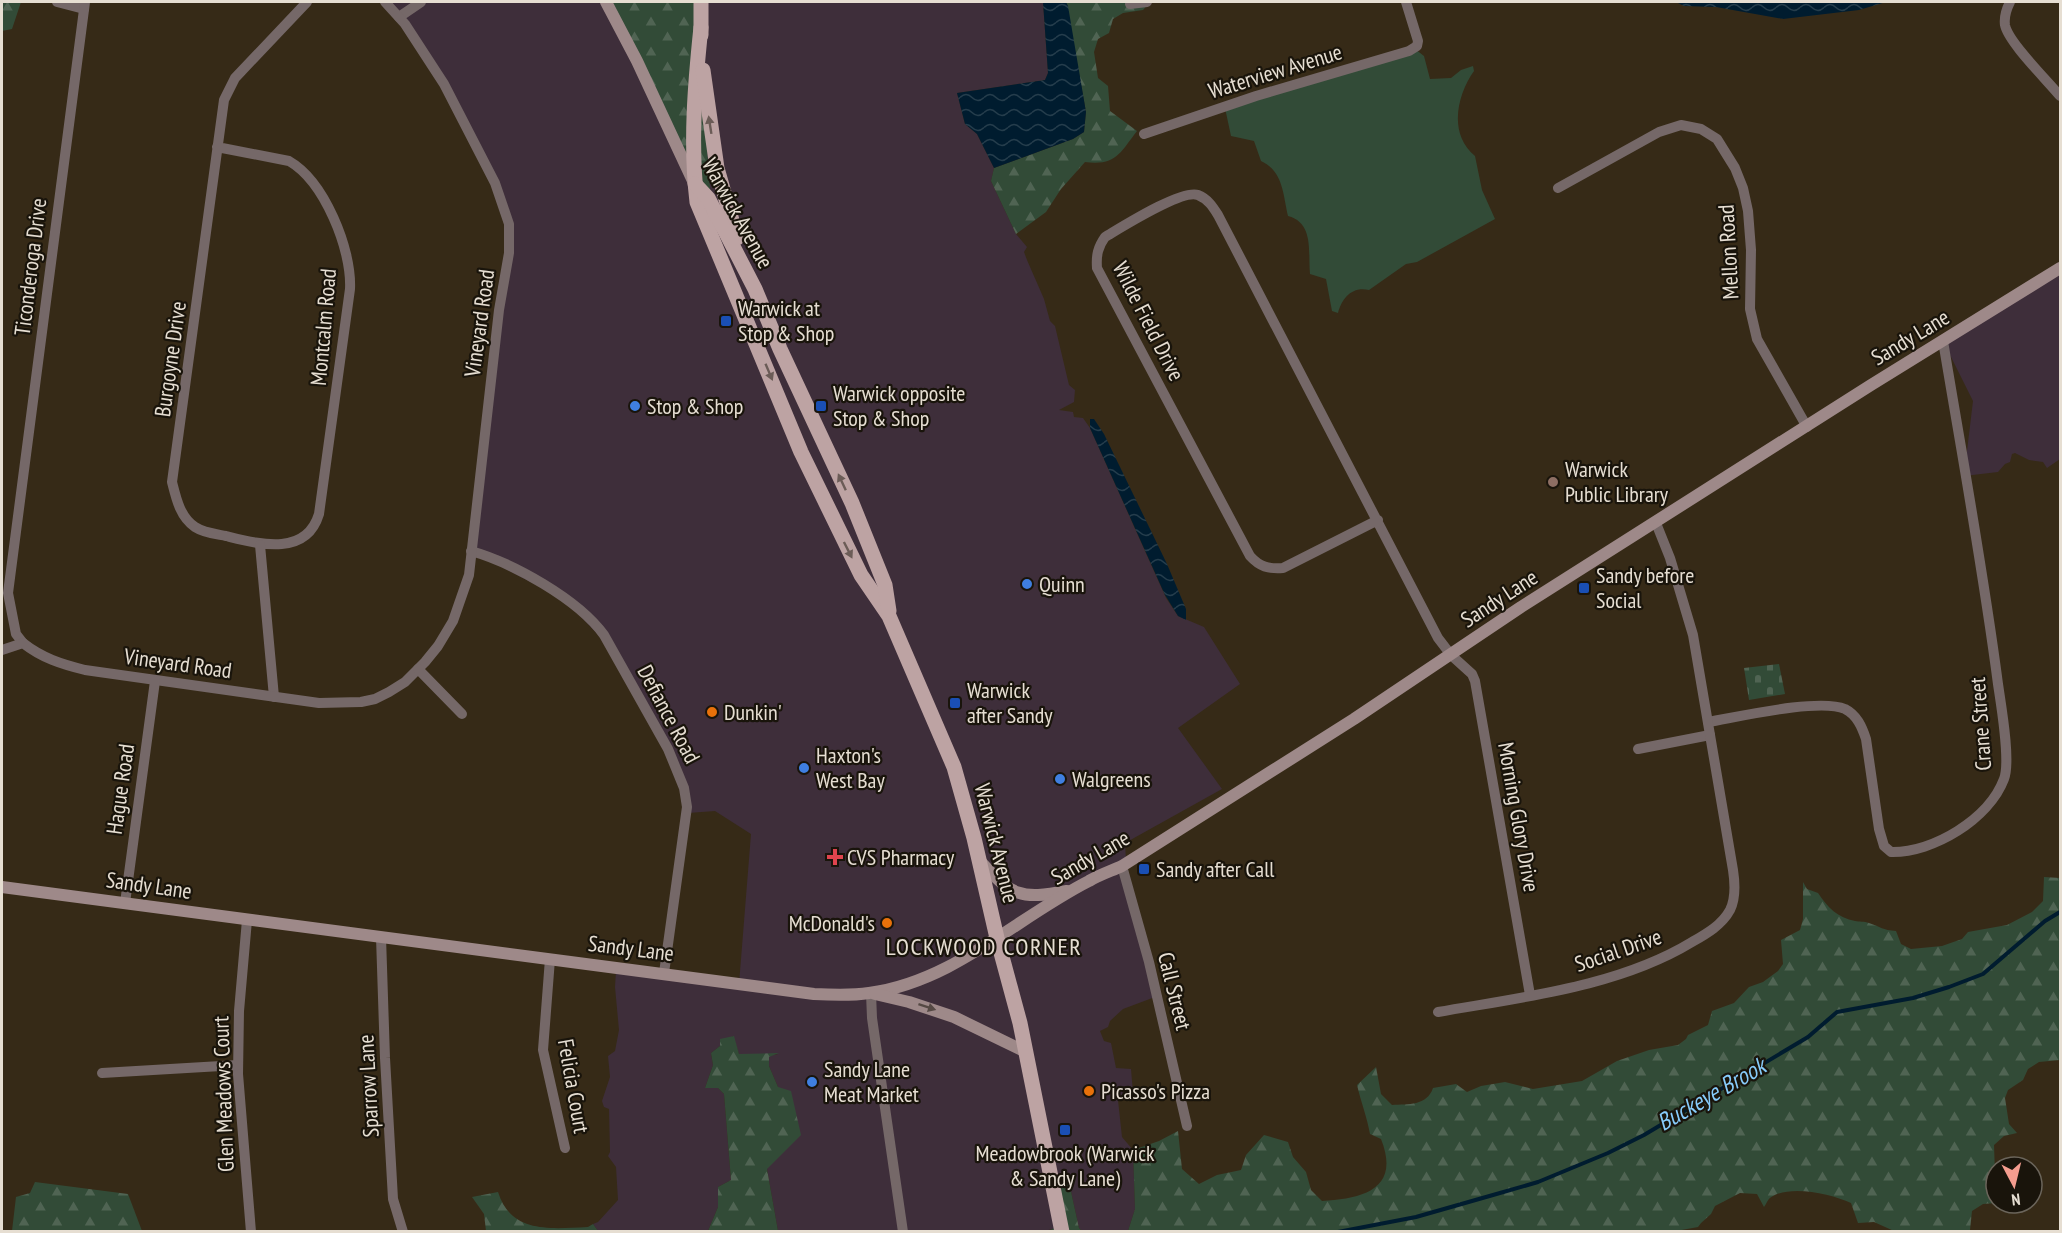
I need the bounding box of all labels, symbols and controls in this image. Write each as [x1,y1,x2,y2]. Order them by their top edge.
street label: Waterview Avenue [1205,37,1345,105]
one-way arrow [705,116,714,135]
street label: Warwick Avenue [696,153,780,273]
street label: Ticonderoga Drive [8,197,52,337]
street label: Mellon Road [1712,204,1744,300]
street label: Wilde Field Drive [1107,257,1191,385]
street label: Montcalm Road [304,267,342,387]
street label: Vineyard Road [457,267,500,379]
place label: Warwick at Stop & Shop [738,294,834,347]
street label: Burgoyne Drive [148,299,192,419]
street label: Sandy Lane [1866,303,1954,371]
marker: Warwick at Stop & Shop [719,314,733,328]
one-way arrow [764,363,774,381]
place label: Warwick opposite Stop & Shop [833,379,965,432]
place label: Stop & Shop [647,392,743,420]
marker: Stop & Shop [628,399,642,413]
marker: Warwick opposite Stop & Shop [814,399,828,413]
place label: Warwick Public Library [1565,455,1669,508]
one-way arrow [838,474,847,491]
marker: Warwick Public Library [1546,475,1560,489]
one-way arrow [843,541,853,558]
place label: Sandy before Social [1596,561,1694,614]
street label: Sandy Lane [1455,563,1543,633]
place label: Quinn [1039,570,1085,598]
marker: Quinn [1020,577,1034,591]
marker: Sandy before Social [1577,581,1591,595]
street label: Vineyard Road [122,641,234,684]
street label: Defiance Road [631,660,707,768]
place label: Warwick after Sandy [967,676,1053,729]
street label: Crane Street [1963,676,1997,772]
marker: Warwick after Sandy [948,696,962,710]
place label: Dunkin' [724,698,782,726]
marker: Dunkin' [705,705,719,719]
street label: Morning Glory Drive [1492,740,1546,894]
place label: Haxton's West Bay [816,741,885,794]
street label: Hague Road [100,742,140,836]
marker: Haxton's West Bay [797,761,811,775]
place label: Walgreens [1072,765,1151,793]
marker: Walgreens [1053,772,1067,786]
street label: Warwick Avenue [969,780,1025,906]
street label: Sandy Lane [1046,823,1134,891]
place label: CVS Pharmacy [847,843,955,871]
marker: CVS Pharmacy [828,850,842,864]
place label: Sandy after Call [1156,855,1275,883]
marker: Sandy after Call [1137,862,1151,876]
street label: Sandy Lane [104,865,194,905]
place label: McDonald's [789,909,875,937]
marker: McDonald's [880,916,894,930]
street label: Social Drive [1571,922,1665,978]
street label: Sandy Lane [587,929,675,967]
district label: LOCKWOOD CORNER [886,931,1082,962]
street label: Call Street [1152,949,1198,1033]
one-way arrow [918,1003,936,1013]
street label: Glen Meadows Court [206,1015,240,1173]
street label: Sparrow Lane [351,1034,385,1138]
street label: Felicia Court [552,1037,596,1135]
water label: Buckeye Brook [1651,1049,1773,1138]
place label: Sandy Lane Meat Market [824,1055,919,1108]
marker: Sandy Lane Meat Market [805,1075,819,1089]
place label: Picasso's Pizza [1101,1077,1210,1105]
marker: Picasso's Pizza [1082,1084,1096,1098]
marker: Meadowbrook (Warwick & Sandy Lane) [1058,1123,1072,1137]
place label: Meadowbrook (Warwick & Sandy Lane) [975,1139,1155,1192]
north arrow [1984,1155,2044,1215]
text: N [2010,1189,2021,1210]

